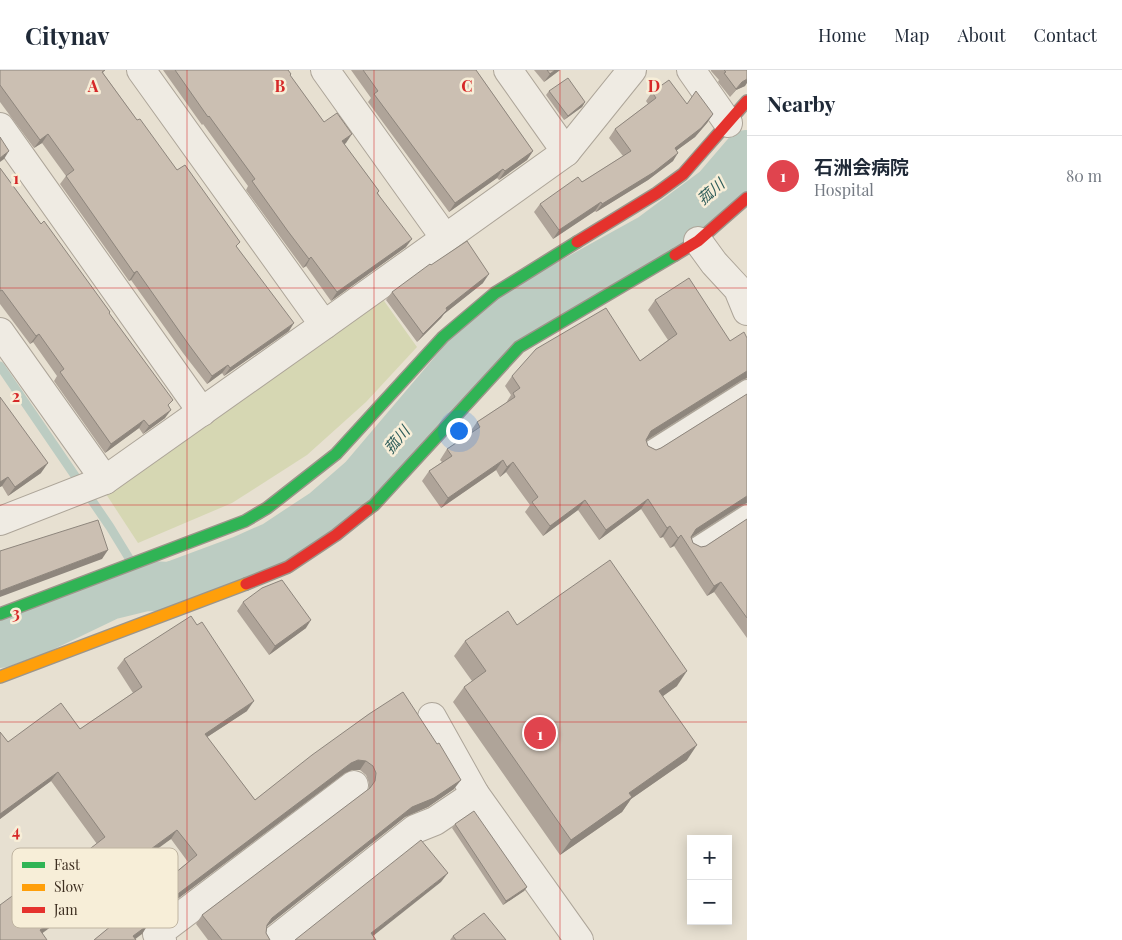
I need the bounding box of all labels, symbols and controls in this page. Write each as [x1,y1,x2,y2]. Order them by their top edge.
text: Citynav [25,19,110,51]
text: Home [818,23,866,47]
text: Map [894,23,929,47]
text: About [957,23,1006,47]
text: Contact [1034,23,1097,47]
text: A [87,75,99,96]
text: B [275,75,286,96]
text: C [461,75,473,96]
text: D [648,75,660,96]
text: Nearby [767,89,836,117]
text: 石洲会病院 [814,153,909,179]
text: 1 [780,165,786,186]
text: 80 m [1066,165,1102,186]
text: 1 [13,167,19,188]
water label: 菰川 [692,173,730,209]
text: Hospital [814,179,874,200]
text: 2 [12,385,20,406]
your location [446,418,472,444]
water label: 菰川 [379,420,415,457]
text: 3 [12,602,20,623]
pin: 1 [524,714,556,752]
text: 4 [12,820,20,841]
map controls [687,835,732,925]
button: + [687,835,732,880]
legend [12,848,178,928]
text: Fast [54,855,81,874]
text: Slow [54,877,84,896]
button: − [687,880,732,925]
text: Jam [53,900,78,919]

